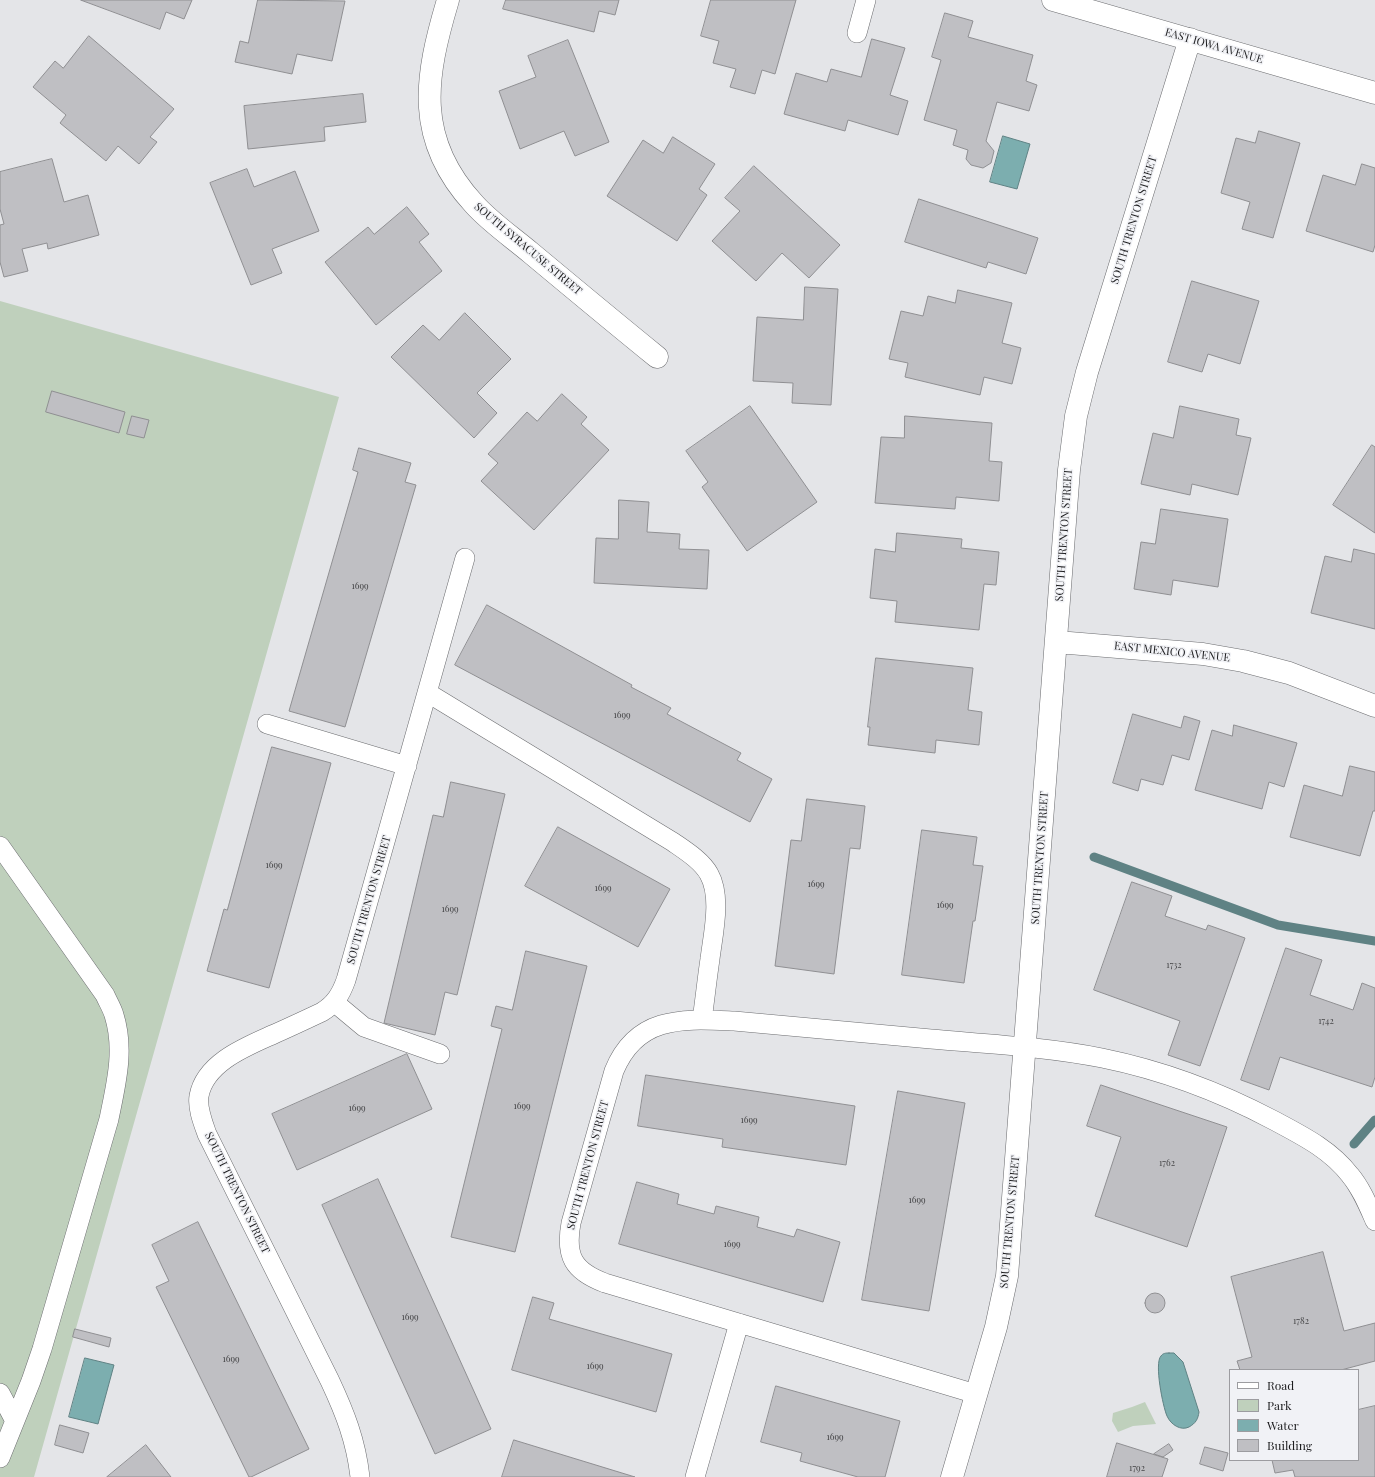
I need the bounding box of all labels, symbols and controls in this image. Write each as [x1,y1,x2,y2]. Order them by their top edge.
street label: EAST IOWA AVENUE [1163,26,1265,66]
street label: SOUTH TRENTON STREET [1108,154,1160,286]
street label: SOUTH SYRACUSE STREET [472,200,584,298]
street label: SOUTH TRENTON STREET [1053,468,1075,602]
house number: 1699 [351,581,369,591]
street label: EAST MEXICO AVENUE [1113,639,1231,665]
house number: 1699 [613,710,631,720]
street label: SOUTH TRENTON STREET [1029,791,1051,925]
street label: SOUTH TRENTON STREET [344,834,394,966]
house number: 1699 [265,860,283,870]
house number: 1699 [807,879,825,889]
house number: 1699 [594,883,612,893]
house number: 1699 [936,900,954,910]
house number: 1699 [441,904,459,914]
house number: 1732 [1166,960,1182,970]
house number: 1742 [1318,1016,1334,1026]
street label: SOUTH TRENTON STREET [564,1099,612,1231]
house number: 1699 [513,1101,531,1111]
house number: 1699 [348,1103,366,1113]
house number: 1699 [740,1115,758,1125]
street label: SOUTH TRENTON STREET [202,1130,272,1256]
street label: SOUTH TRENTON STREET [998,1155,1022,1289]
house number: 1762 [1159,1158,1175,1168]
house number: 1699 [908,1195,926,1205]
house number: 1699 [723,1239,741,1249]
house number: 1699 [401,1312,419,1322]
house number: 1782 [1293,1316,1309,1326]
house number: 1699 [222,1354,240,1364]
house number: 1699 [586,1361,604,1371]
legend [1229,1369,1359,1461]
text: Road [1267,1377,1294,1393]
text: Park [1267,1397,1292,1413]
text: Water [1267,1417,1299,1433]
house number: 1699 [826,1432,844,1442]
text: Building [1267,1437,1312,1453]
house number: 1792 [1129,1463,1145,1473]

